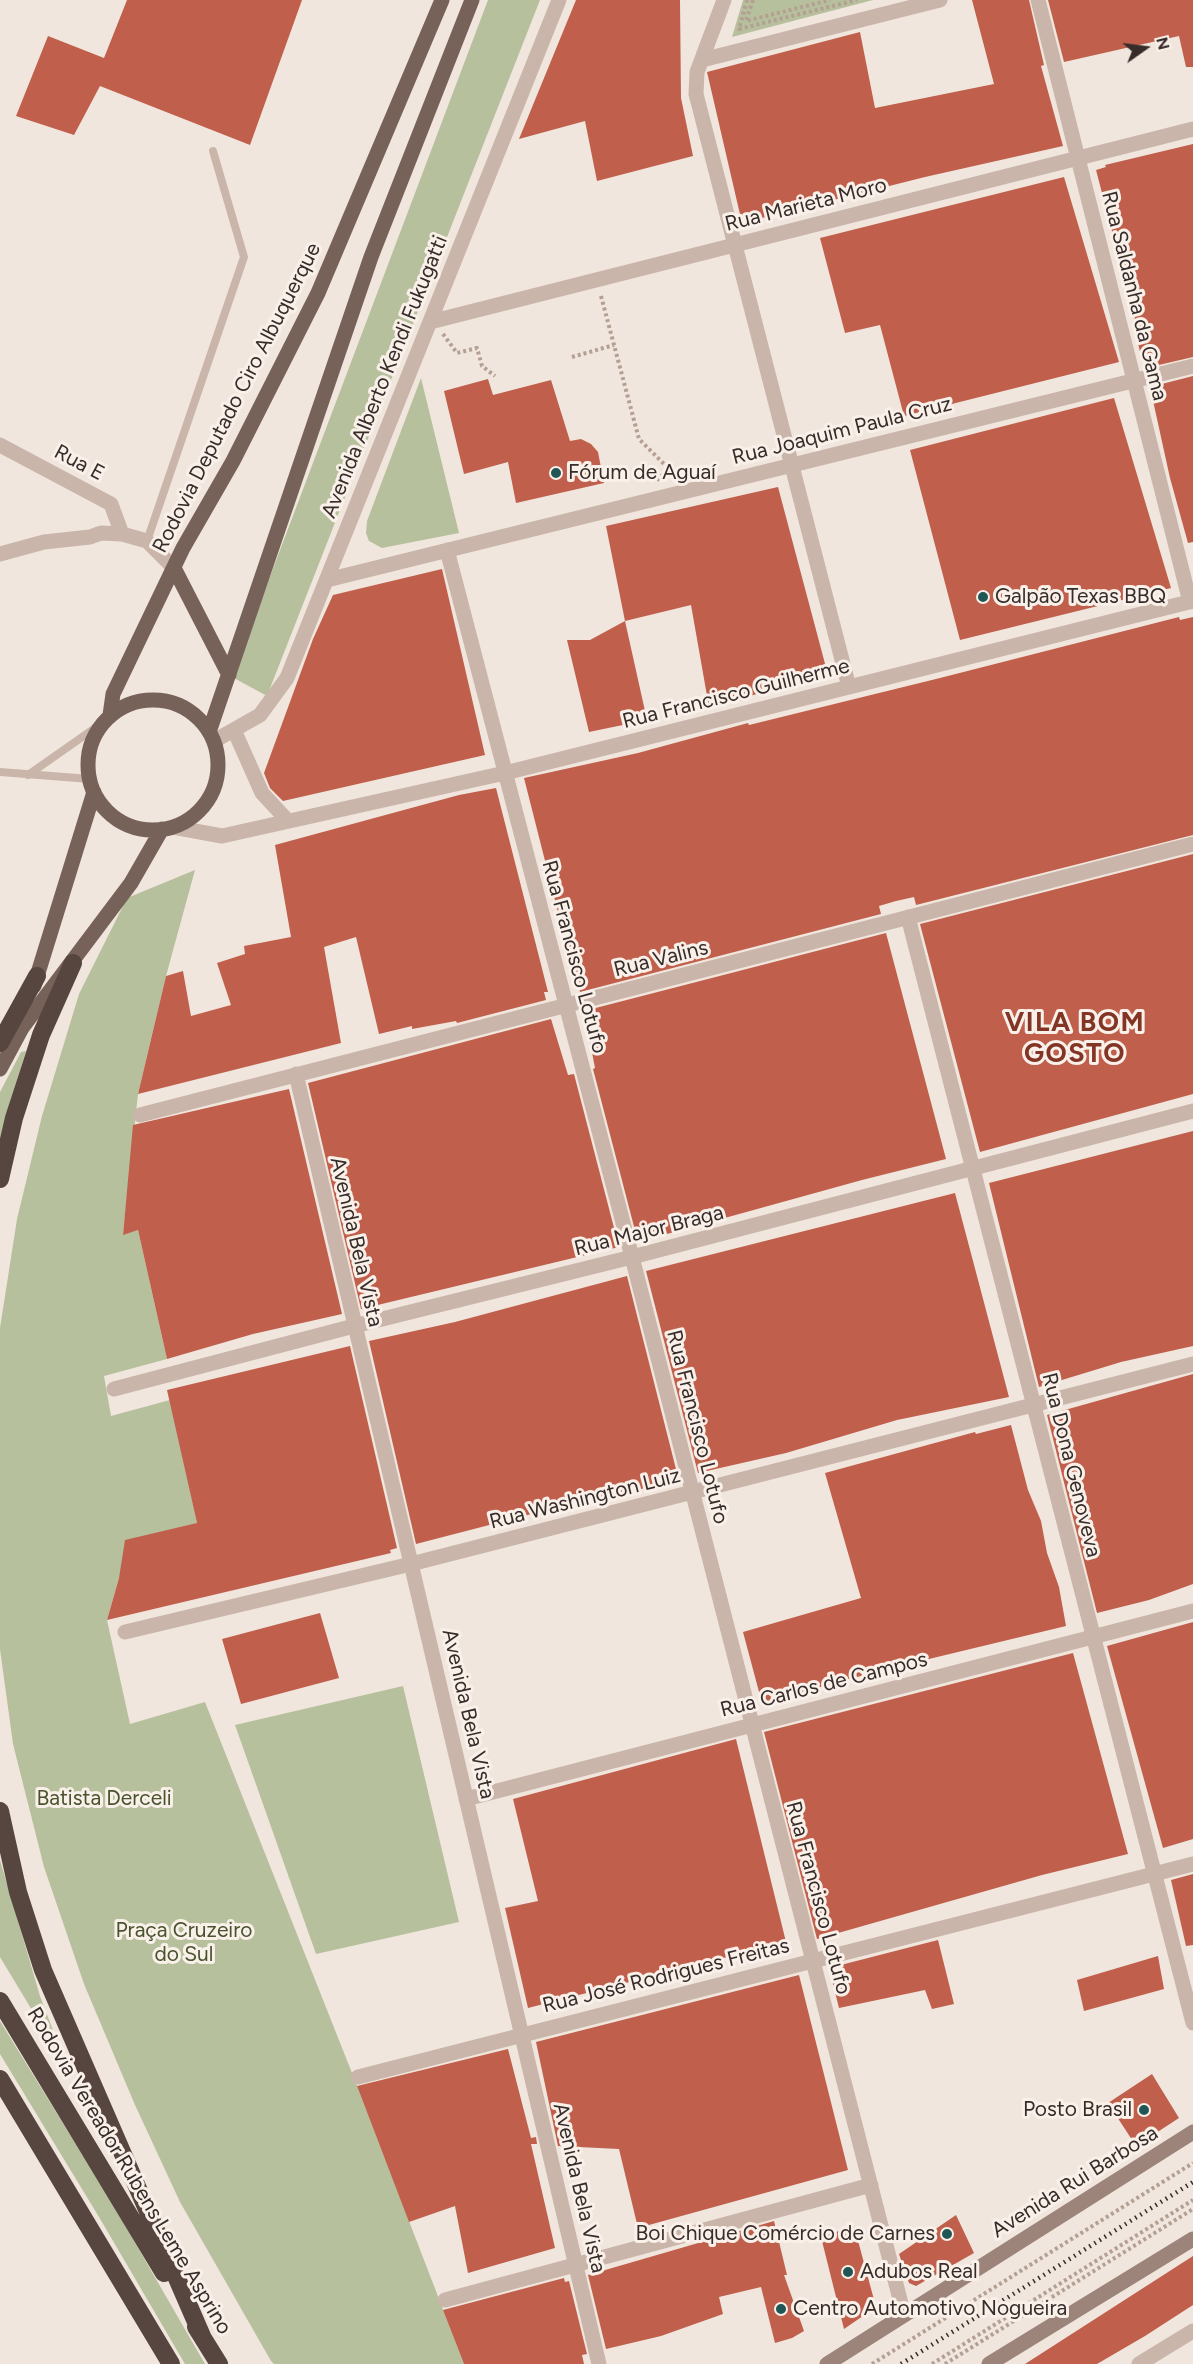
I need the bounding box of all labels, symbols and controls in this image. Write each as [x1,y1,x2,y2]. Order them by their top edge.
north arrow [1115,18,1175,78]
text: N [1152,35,1174,52]
street label: Rua Marieta Moro [723,173,889,237]
street label: Rua Saldanha da Gama [1096,189,1172,403]
street label: Avenida Alberto Kendi Fukugatti [317,232,453,522]
street label: Rodovia Deputado Ciro Albuquerque [148,239,326,557]
street label: Rua Joaquim Paula Cruz [730,392,954,470]
street label: Rua E [50,439,108,487]
place label: Fórum de Aguaí [568,460,716,486]
marker: Fórum de Aguaí [549,466,563,480]
place label: Galpão Texas BBQ [995,584,1166,610]
marker: Galpão Texas BBQ [976,590,990,604]
street label: Rua Francisco Guilherme [620,654,852,734]
street label: Rua Francisco Lotufo [536,858,612,1056]
street label: Rua Valins [611,935,711,983]
district label: VILA BOM GOSTO [1005,1007,1145,1070]
street label: Avenida Bela Vista [324,1155,388,1329]
street label: Rua Major Braga [572,1200,726,1262]
street label: Rua Francisco Lotufo [661,1327,733,1527]
street label: Rua Dona Genoveva [1036,1370,1106,1560]
street label: Rua Washington Luiz [487,1463,683,1535]
street label: Avenida Bela Vista [436,1627,500,1801]
street label: Rua Carlos de Campos [718,1647,930,1723]
park label: Batista Derceli [36,1786,172,1812]
street label: Rua Francisco Lotufo [780,1799,856,1997]
park label: Praça Cruzeiro do Sul [115,1918,253,1968]
street label: Rua José Rodrigues Freitas [540,1933,792,2019]
street label: Rodovia Vereador Rubens Leme Asprino [21,2003,237,2339]
place label: Posto Brasil [1023,2097,1132,2123]
street label: Avenida Bela Vista [547,2101,611,2275]
marker: Posto Brasil [1137,2103,1151,2117]
street label: Avenida Rui Barbosa [987,2121,1163,2243]
place label: Boi Chique Comércio de Carnes [635,2221,935,2247]
marker: Boi Chique Comércio de Carnes [940,2227,954,2241]
place label: Adubos Real [860,2259,978,2285]
marker: Adubos Real [841,2265,855,2279]
place label: Centro Automotivo Nogueira [793,2296,1067,2322]
marker: Centro Automotivo Nogueira [774,2302,788,2316]

